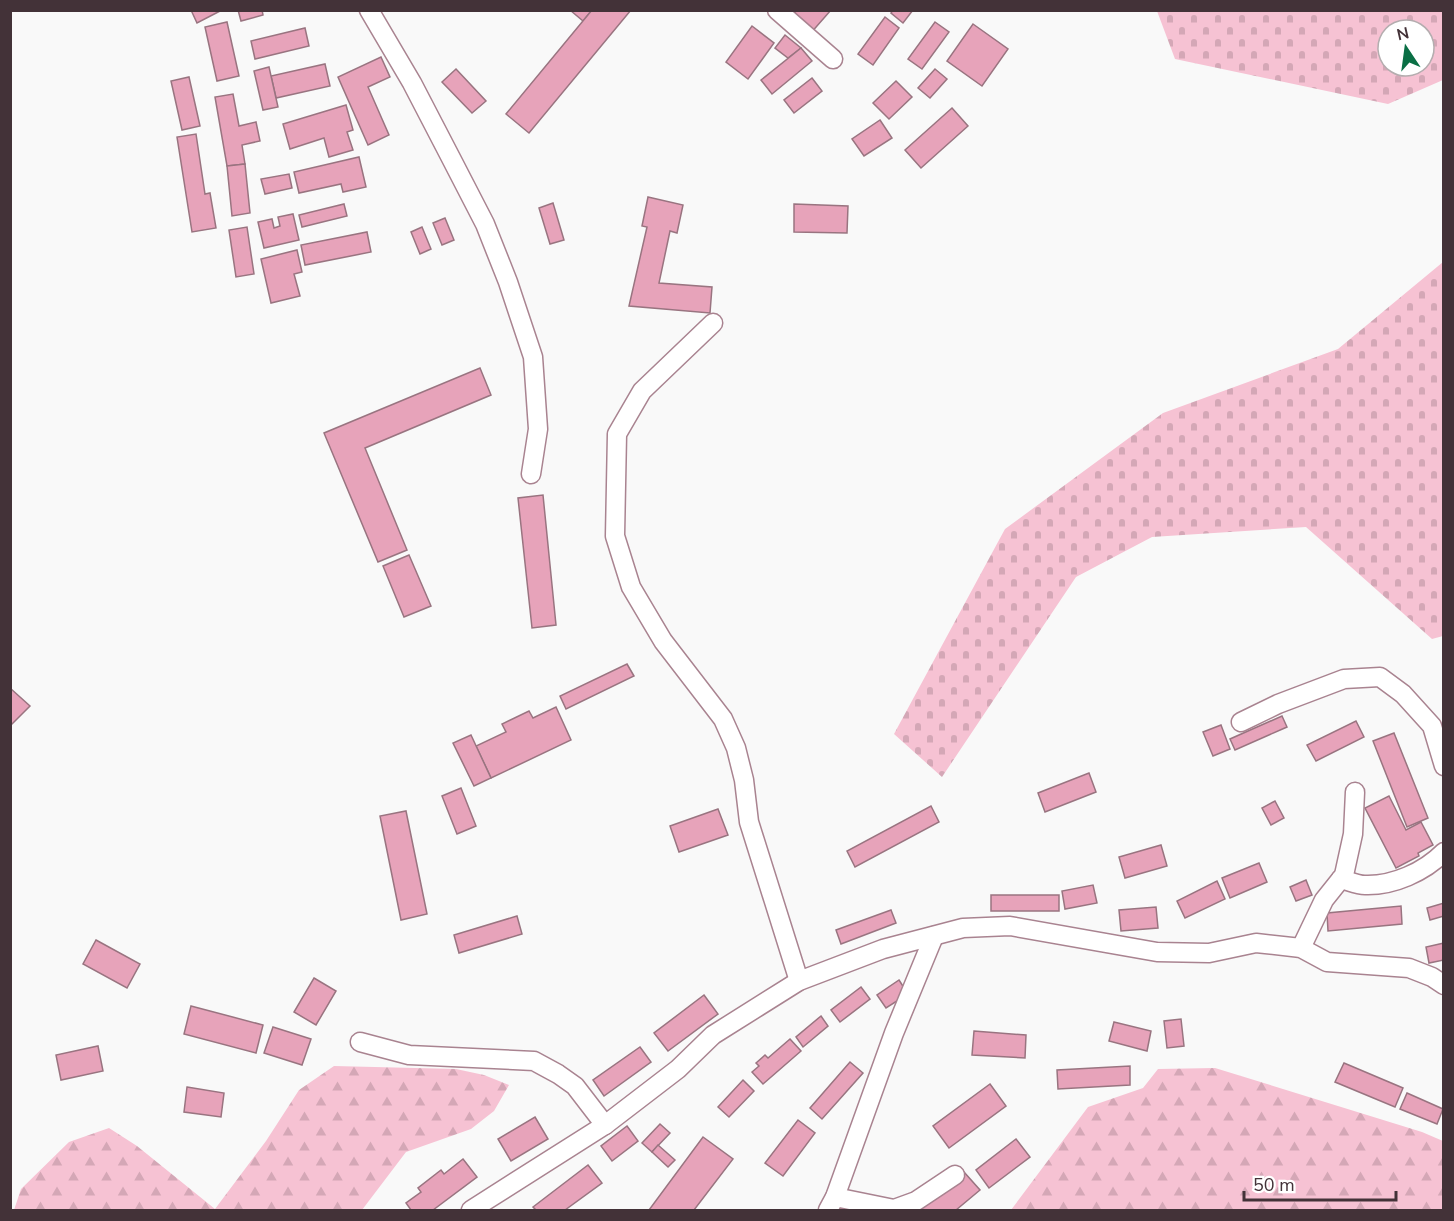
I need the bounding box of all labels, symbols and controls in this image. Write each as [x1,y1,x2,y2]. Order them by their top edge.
north arrow [1376,18,1436,78]
text: N [1395,22,1411,46]
scale bar [1244,1164,1396,1202]
text: 50 m [1253,1173,1295,1197]

